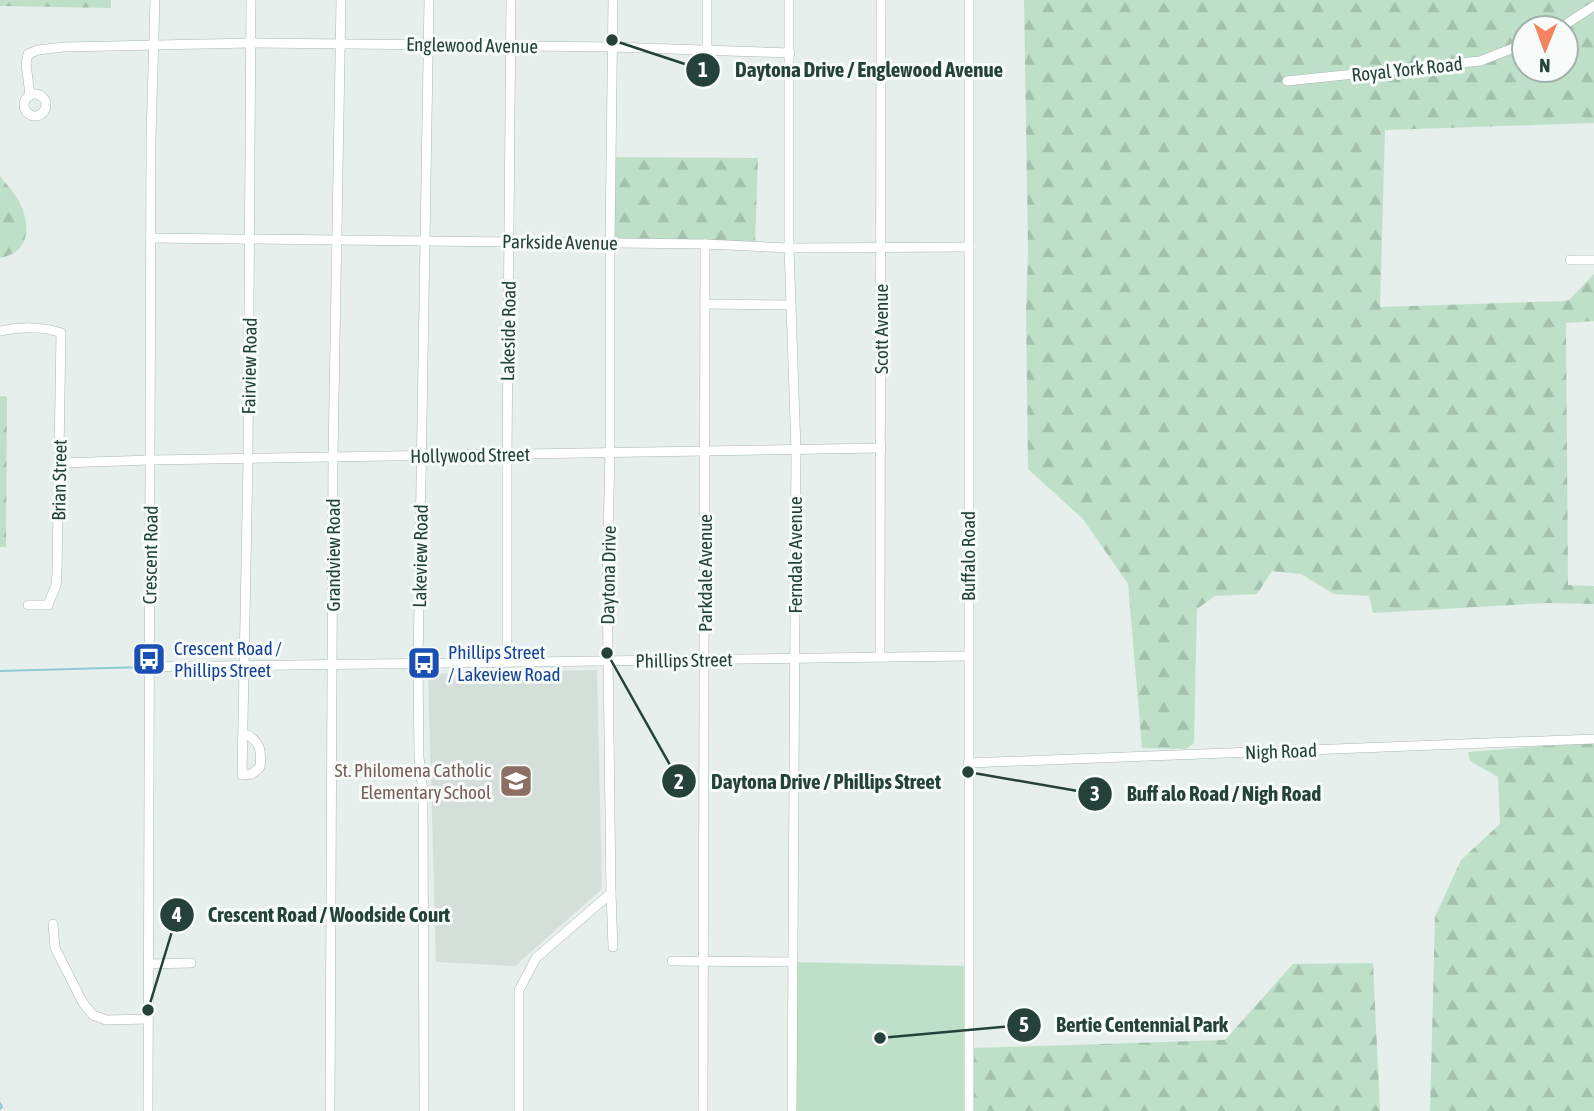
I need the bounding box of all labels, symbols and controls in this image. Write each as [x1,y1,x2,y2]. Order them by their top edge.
north arrow [1510,14,1580,84]
street label: Englewood Avenue [406,33,538,57]
callout: Daytona Drive / Englewood Avenue [686,49,1017,91]
street label: Royal York Road [1350,52,1464,86]
text: N [1539,55,1551,77]
text: 1 [698,57,708,81]
text: Daytona Drive / Englewood Avenue [735,57,1003,81]
street label: Parkside Avenue [502,230,618,254]
street label: Lakeside Road [496,281,520,381]
street label: Scott Avenue [870,284,892,374]
street label: Fairview Road [237,317,261,415]
street label: Brian Street [47,439,71,521]
street label: Hollywood Street [410,443,530,467]
street label: Ferndale Avenue [784,496,806,614]
street label: Grandview Road [322,498,344,612]
street label: Lakeview Road [408,504,432,608]
street label: Crescent Road [138,505,162,605]
street label: Buffalo Road [957,511,979,601]
street label: Parkdale Avenue [694,514,716,632]
street label: Daytona Drive [596,525,620,625]
place label: Crescent Road / Phillips Street [174,637,282,681]
bus stop icon: Crescent Road / Phillips Street [130,640,168,678]
place label: Phillips Street / Lakeview Road [448,641,560,685]
bus stop icon: Phillips Street / Lakeview Road [405,644,443,682]
street label: Phillips Street [635,648,733,672]
street label: Nigh Road [1245,739,1317,763]
place label: St. Philomena Catholic Elementary School [334,759,492,803]
callout: Daytona Drive / Phillips Street [662,760,955,802]
school or university icon: St. Philomena Catholic Elementary School [497,762,535,800]
text: 2 [674,769,684,793]
text: Daytona Drive / Phillips Street [711,769,941,793]
callout: Buff alo Road / Nigh Road [1078,773,1335,815]
text: 3 [1090,781,1100,805]
text: Buff alo Road / Nigh Road [1127,781,1321,805]
callout: Crescent Road / Woodside Court [159,894,465,936]
text: 4 [171,902,182,926]
text: Crescent Road / Woodside Court [208,902,450,926]
callout: Bertie Centennial Park [1007,1004,1242,1046]
text: 5 [1019,1012,1029,1036]
text: Bertie Centennial Park [1056,1012,1229,1036]

